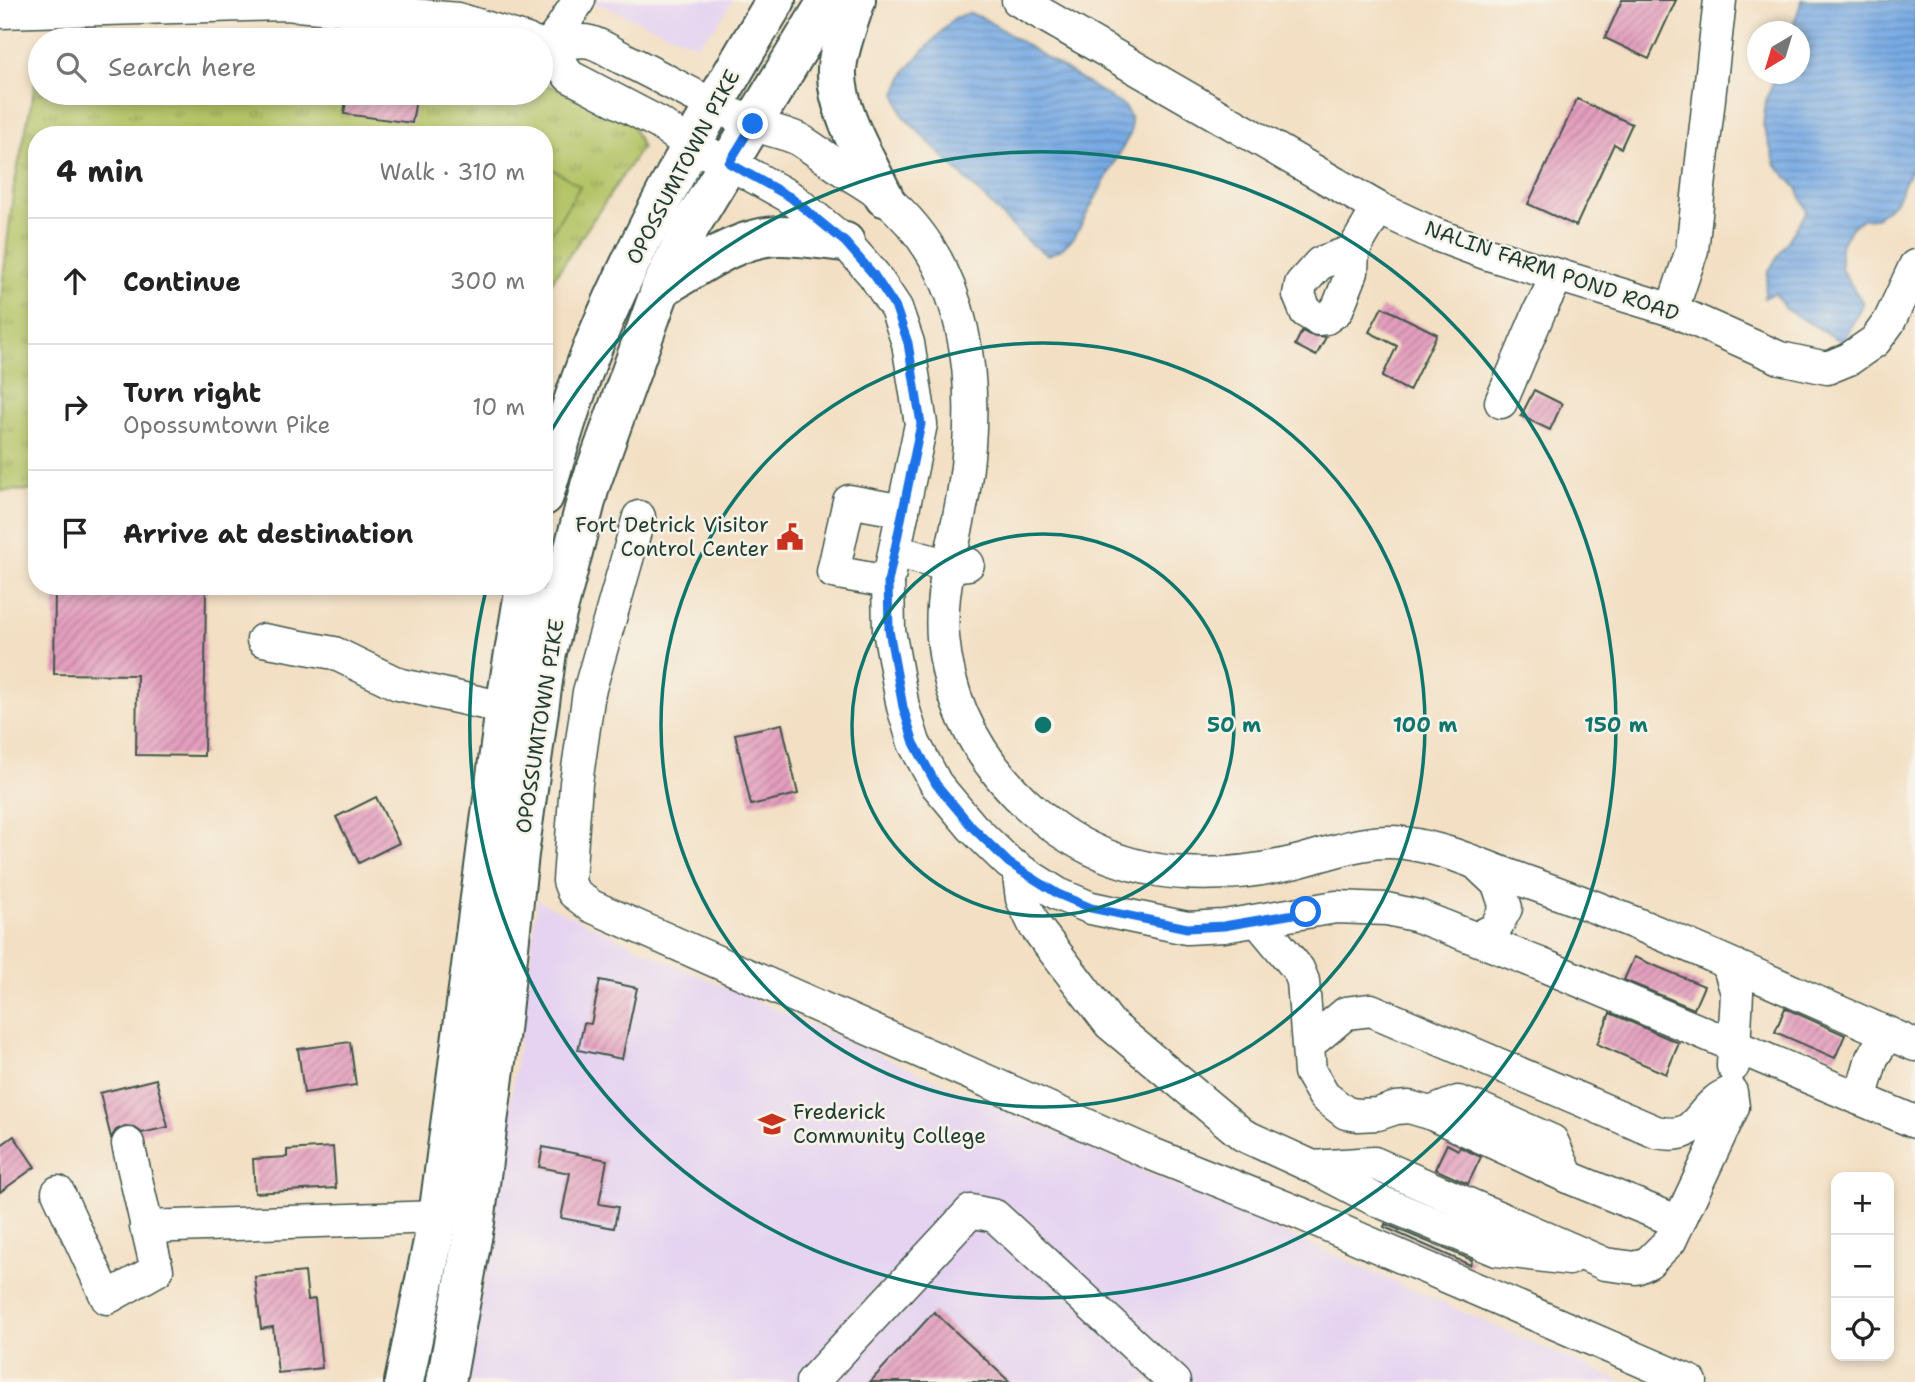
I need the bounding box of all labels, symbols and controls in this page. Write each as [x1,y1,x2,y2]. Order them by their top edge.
north arrow [1747,21,1810,84]
search box [28,28,553,105]
icon: search [52,48,90,86]
text: Search here [108,49,257,84]
street label: OPOSSUMTOWN PIKE [620,65,746,269]
route end [737,108,768,139]
text: 4 min [56,151,143,192]
text: Walk · 310 m [380,157,525,187]
street label: NALIN FARM POND ROAD [1421,214,1683,328]
icon: ahead [56,262,94,300]
text: Continue [123,264,241,299]
text: 300 m [450,266,525,296]
text: Turn right [123,375,261,410]
icon: right [56,388,94,426]
text: 10 m [472,392,525,422]
text: Opossumtown Pike [123,410,331,440]
place label: Fort Detrick Visitor Control Center [575,511,769,563]
icon: arrive [56,514,94,552]
text: Arrive at destination [123,516,413,551]
public building icon: Fort Detrick Visitor Control Center [775,522,805,552]
street label: OPOSSUMTOWN PIKE [509,617,571,835]
text: 50 m [1207,711,1261,739]
text: 100 m [1393,711,1457,739]
text: 150 m [1584,711,1648,739]
centre of rings [1031,713,1055,737]
route start [1290,896,1321,927]
place label: Frederick Community College [793,1098,986,1150]
school or university icon: Frederick Community College [757,1109,787,1139]
map controls [1831,1172,1894,1361]
button: + [1831,1172,1894,1235]
button: − [1831,1235,1894,1298]
button: locate [1831,1298,1894,1361]

